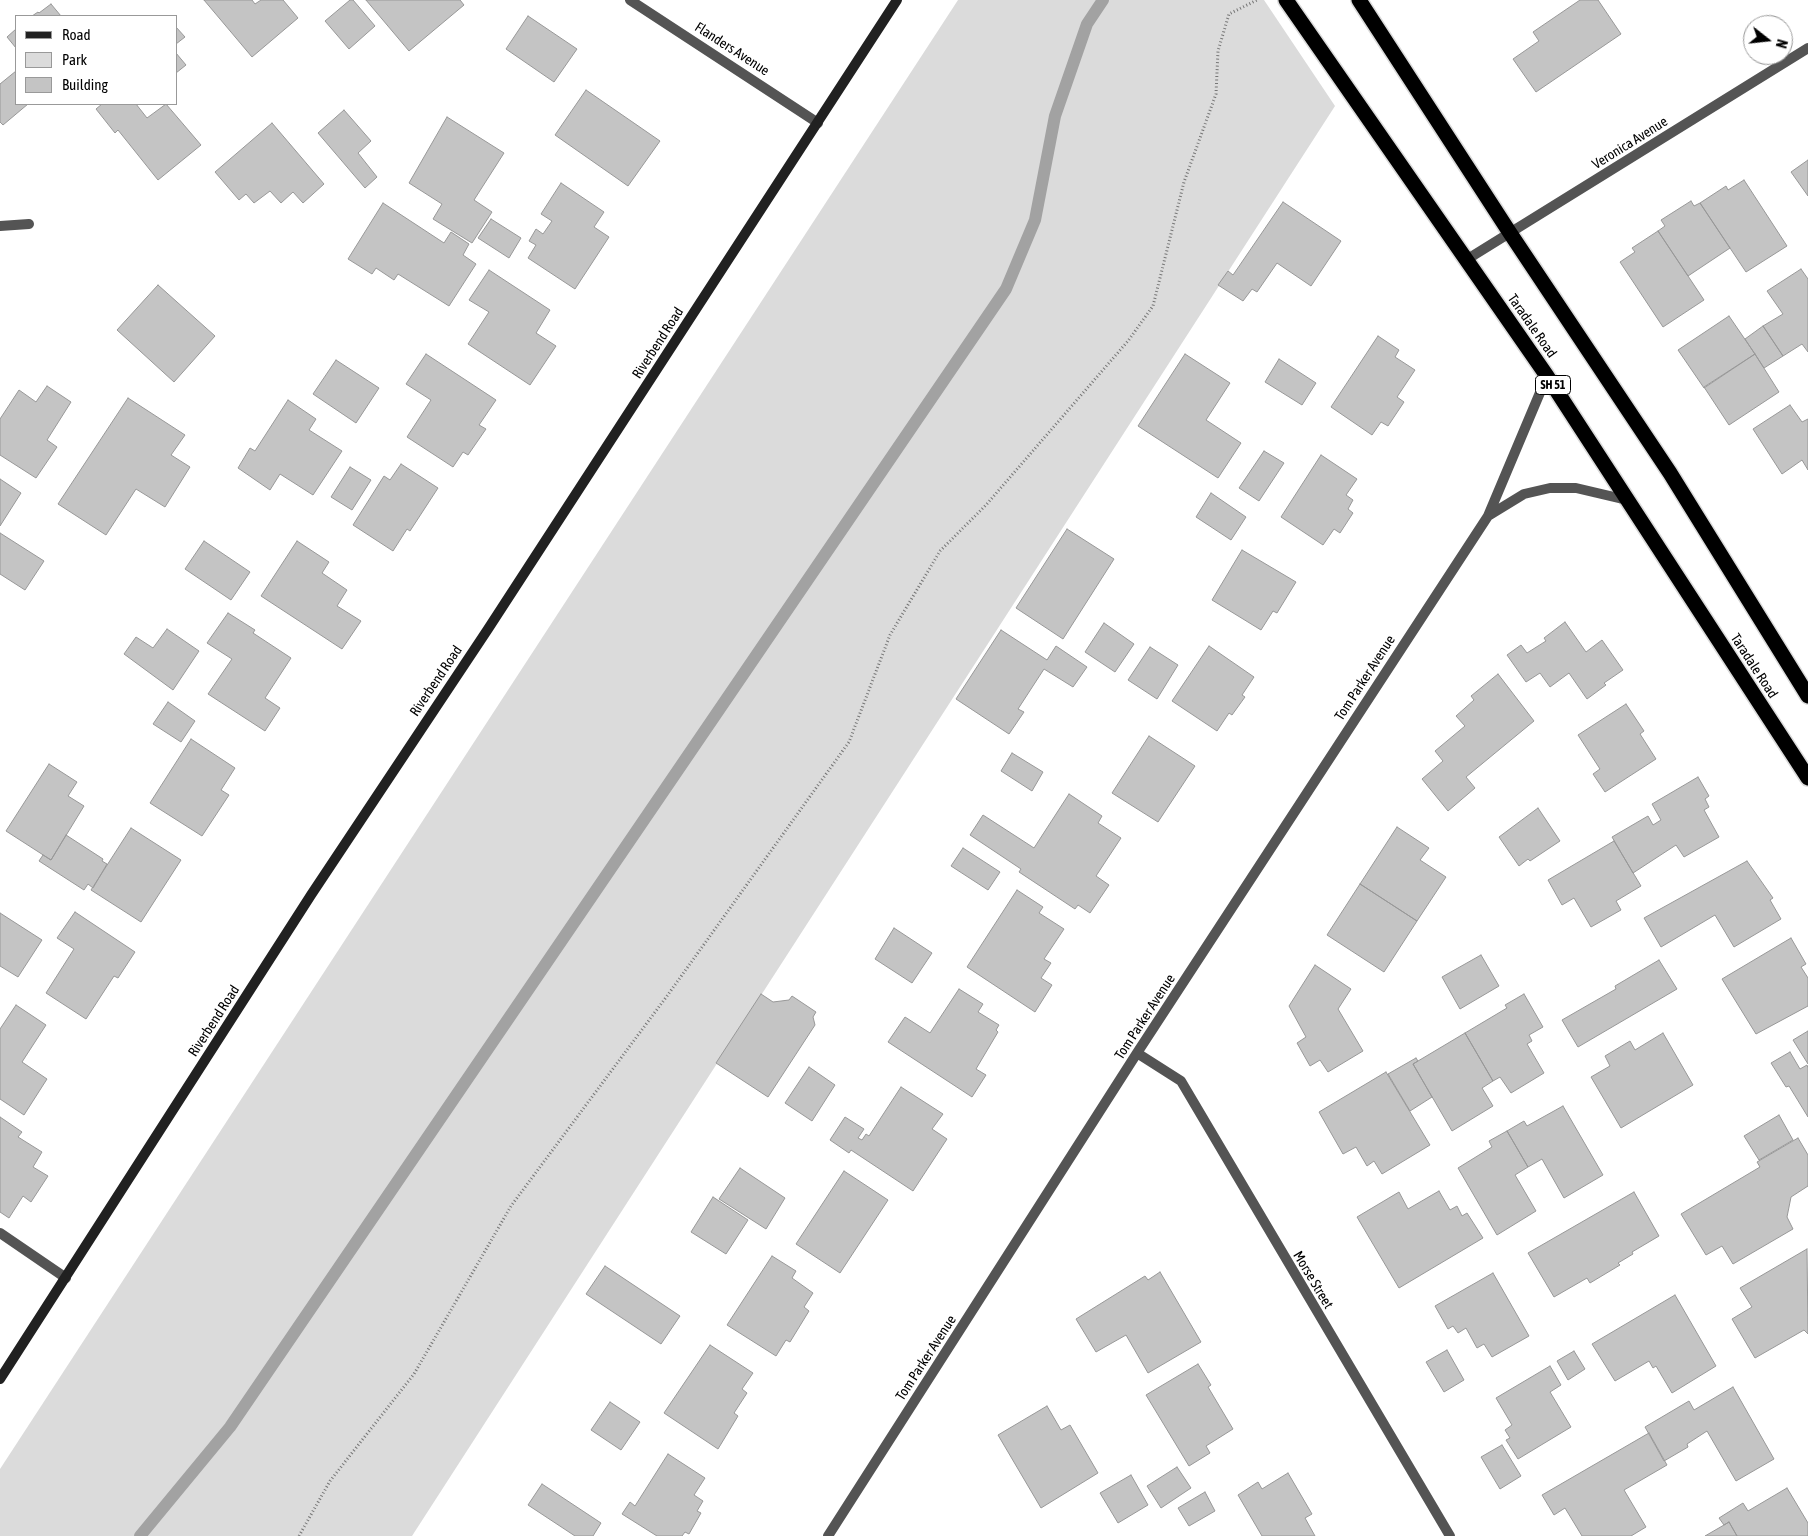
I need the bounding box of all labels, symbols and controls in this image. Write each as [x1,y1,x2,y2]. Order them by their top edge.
legend [15,15,178,105]
north arrow [1743,15,1793,65]
street label: Flanders Avenue [692,19,772,79]
text: Road [62,26,91,43]
text: N [1773,38,1790,50]
text: Park [62,51,87,68]
text: Building [62,76,108,93]
street label: Veronica Avenue [1589,113,1671,173]
street label: Taradale Road [1504,291,1560,361]
street label: Riverbend Road [629,304,687,382]
road number: SH 51 [1536,376,1570,394]
street label: Taradale Road [1727,630,1781,702]
street label: Tom Parker Avenue [1331,632,1399,724]
street label: Riverbend Road [406,643,466,719]
street label: Tom Parker Avenue [1111,971,1179,1063]
street label: Riverbend Road [185,982,243,1060]
street label: Morse Street [1289,1248,1337,1312]
street label: Tom Parker Avenue [892,1312,960,1404]

